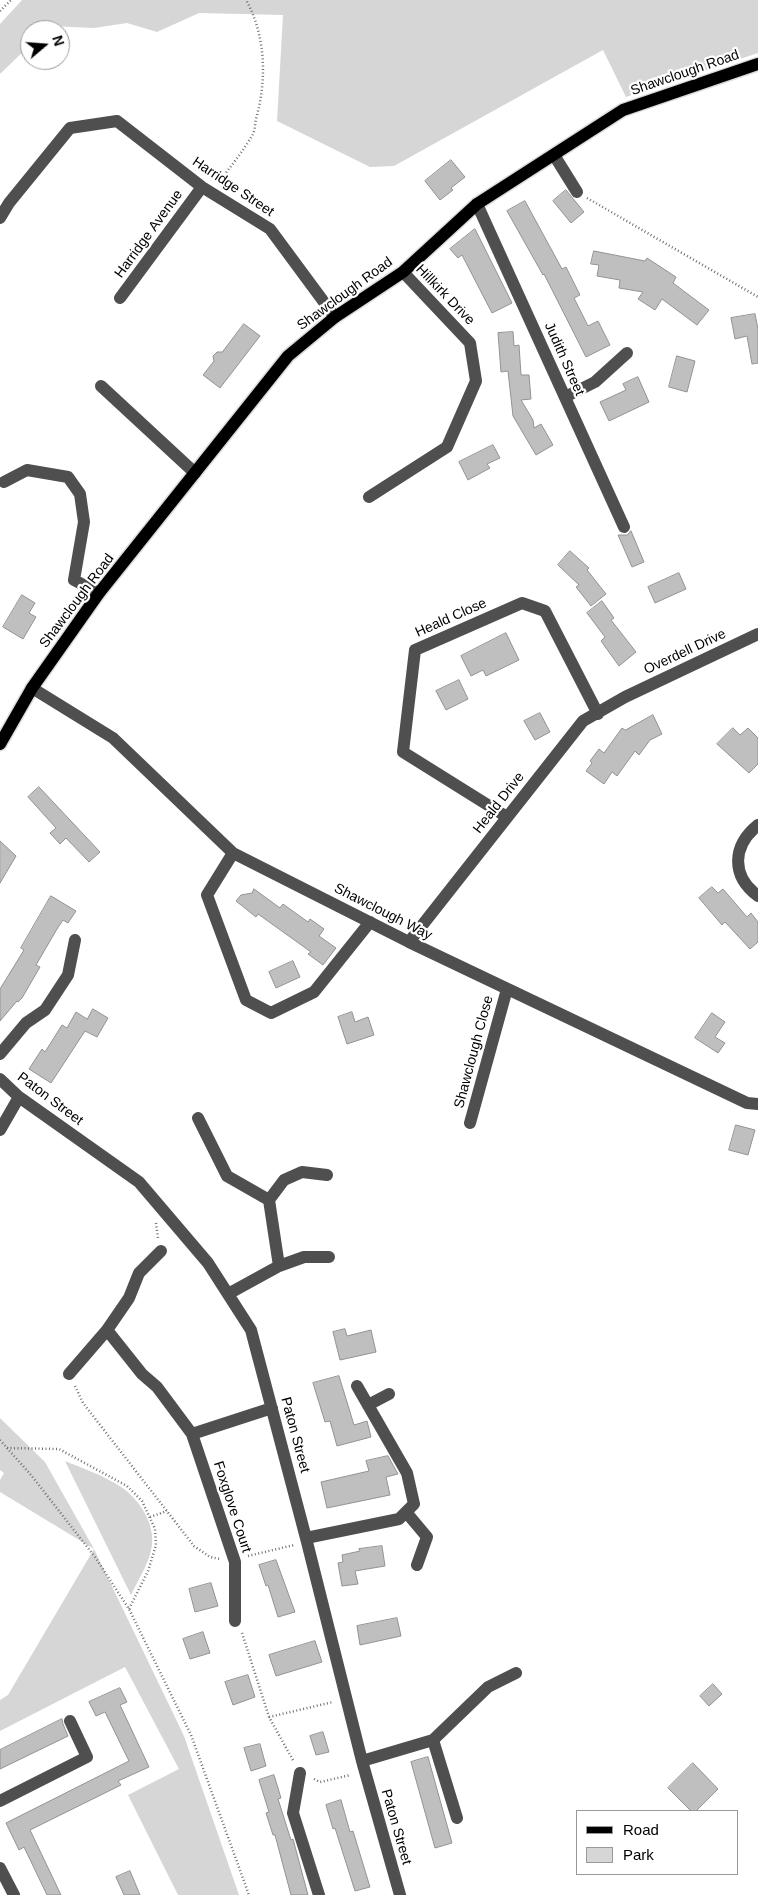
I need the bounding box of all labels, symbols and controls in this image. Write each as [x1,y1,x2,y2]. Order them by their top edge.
north arrow [20,20,70,70]
text: N [49,33,67,48]
street label: Shawclough Road [629,47,741,99]
street label: Harridge Street [189,153,277,221]
street label: Harridge Avenue [111,187,187,281]
street label: Shawclough Road [294,254,396,334]
street label: Hillkirk Drive [412,261,478,329]
street label: Judith Street [540,320,588,398]
street label: Shawclough Road [36,551,118,651]
street label: Heald Close [413,595,489,641]
street label: Overdell Drive [641,626,729,678]
street label: Heald Drive [470,769,528,837]
street label: Shawclough Way [331,880,435,944]
street label: Shawclough Close [451,994,497,1110]
street label: Paton Street [14,1069,86,1129]
street label: Paton Street [277,1395,313,1475]
street label: Foxglove Court [209,1459,255,1555]
street label: Paton Street [377,1787,415,1867]
legend [576,1810,738,1875]
text: Road [623,1821,659,1838]
text: Park [623,1846,654,1863]

